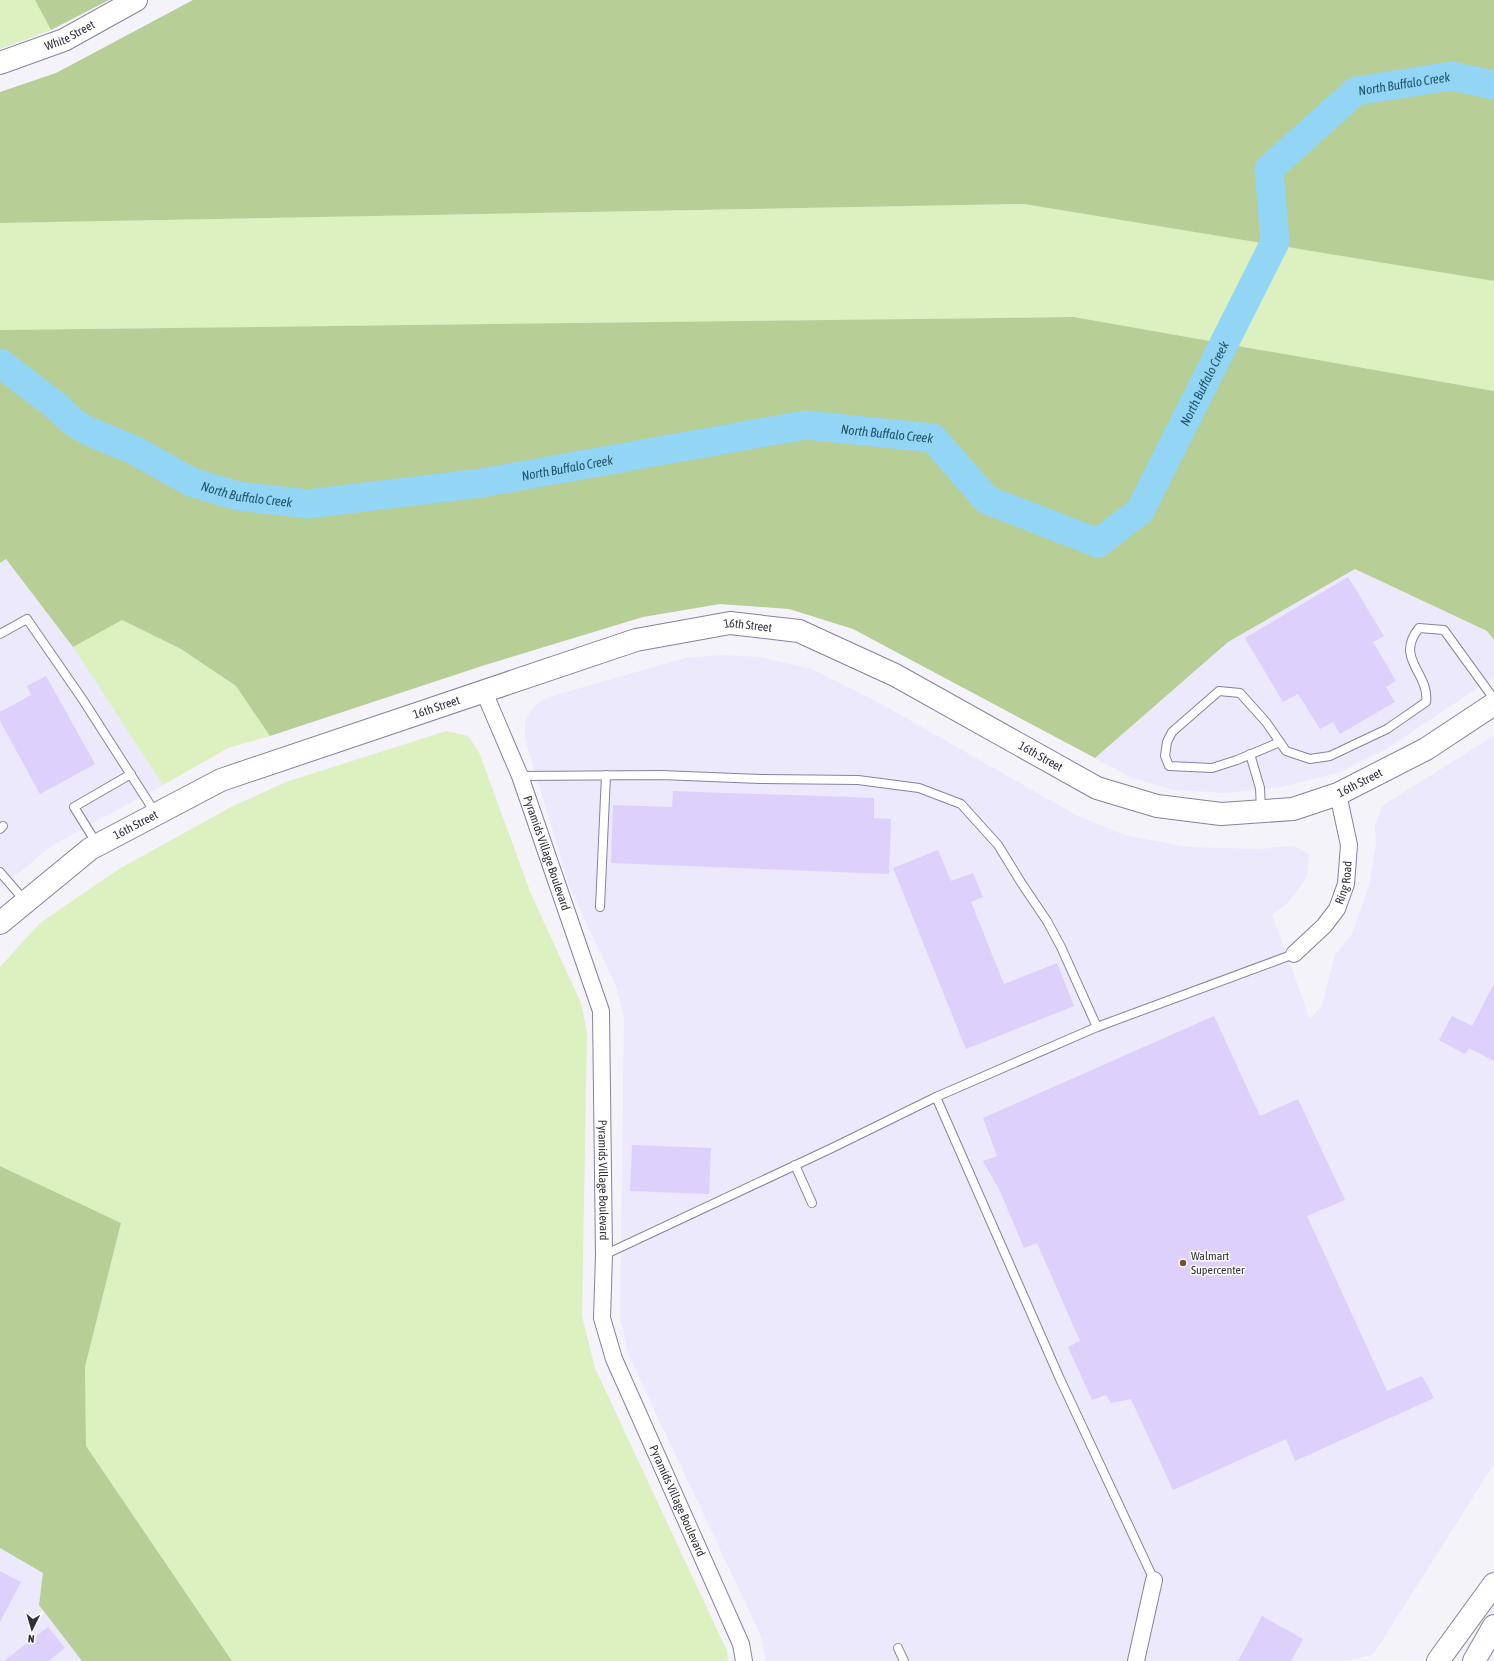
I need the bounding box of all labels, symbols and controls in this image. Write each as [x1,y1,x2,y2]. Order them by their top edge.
street label: White Street [43,17,98,53]
water label: North Buffalo Creek [1357,69,1451,99]
water label: North Buffalo Creek [1177,339,1232,428]
water label: North Buffalo Creek [840,422,934,446]
water label: North Buffalo Creek [520,452,615,484]
water label: North Buffalo Creek [199,478,293,510]
street label: 16th Street [722,616,773,635]
street label: 16th Street [411,693,462,722]
street label: 16th Street [1016,738,1066,775]
street label: 16th Street [1335,765,1385,800]
street label: Pyramids Village Boulevard [520,794,573,912]
street label: 16th Street [111,807,161,843]
street label: Ring Road [1332,860,1355,906]
street label: Pyramids Village Boulevard [595,1120,611,1240]
place label: Walmart Supercenter [1191,1249,1245,1277]
marker: Walmart Supercenter [1178,1258,1188,1268]
street label: Pyramids Village Boulevard [646,1443,708,1559]
north arrow [12,1609,52,1649]
text: N [27,1633,35,1645]

